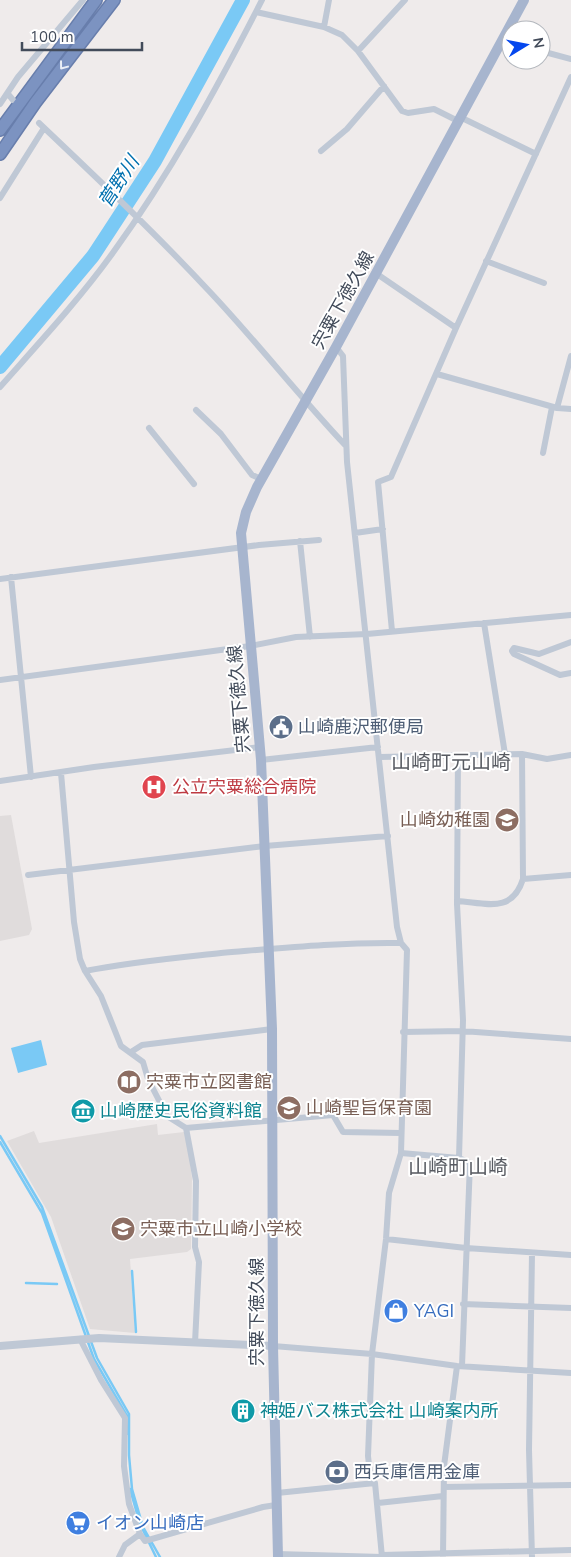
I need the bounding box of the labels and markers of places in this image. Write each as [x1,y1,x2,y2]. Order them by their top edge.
public building icon: 山崎鹿沢郵便局 [268,714,294,740]
place label: 山崎鹿沢郵便局 [298,715,424,739]
hospital icon: 公立宍粟総合病院 [141,774,167,800]
place label: 公立宍粟総合病院 [172,775,316,799]
school or university icon: 山崎幼稚園 [494,807,520,833]
place label: 山崎幼稚園 [400,808,490,832]
library icon: 宍粟市立図書館 [116,1069,142,1095]
place label: 宍粟市立図書館 [146,1070,272,1094]
school or university icon: 山崎聖旨保育園 [276,1095,302,1121]
place label: 山崎聖旨保育園 [306,1096,432,1120]
museum icon: 山崎歴史民俗資料館 [70,1098,96,1124]
place label: 山崎歴史民俗資料館 [100,1099,262,1123]
school or university icon: 宍粟市立山崎小学校 [110,1216,136,1242]
place label: 宍粟市立山崎小学校 [140,1217,302,1241]
shop icon: YAGI [383,1298,409,1324]
place label: YAGI [413,1299,454,1323]
building icon: 神姫バス株式会社 山崎案内所 [230,1398,256,1424]
place label: 神姫バス株式会社 山崎案内所 [260,1399,499,1423]
bank icon: 西兵庫信用金庫 [324,1459,350,1485]
place label: 西兵庫信用金庫 [354,1460,480,1484]
supermarket icon: イオン山崎店 [65,1510,91,1536]
place label: イオン山崎店 [96,1511,204,1535]

